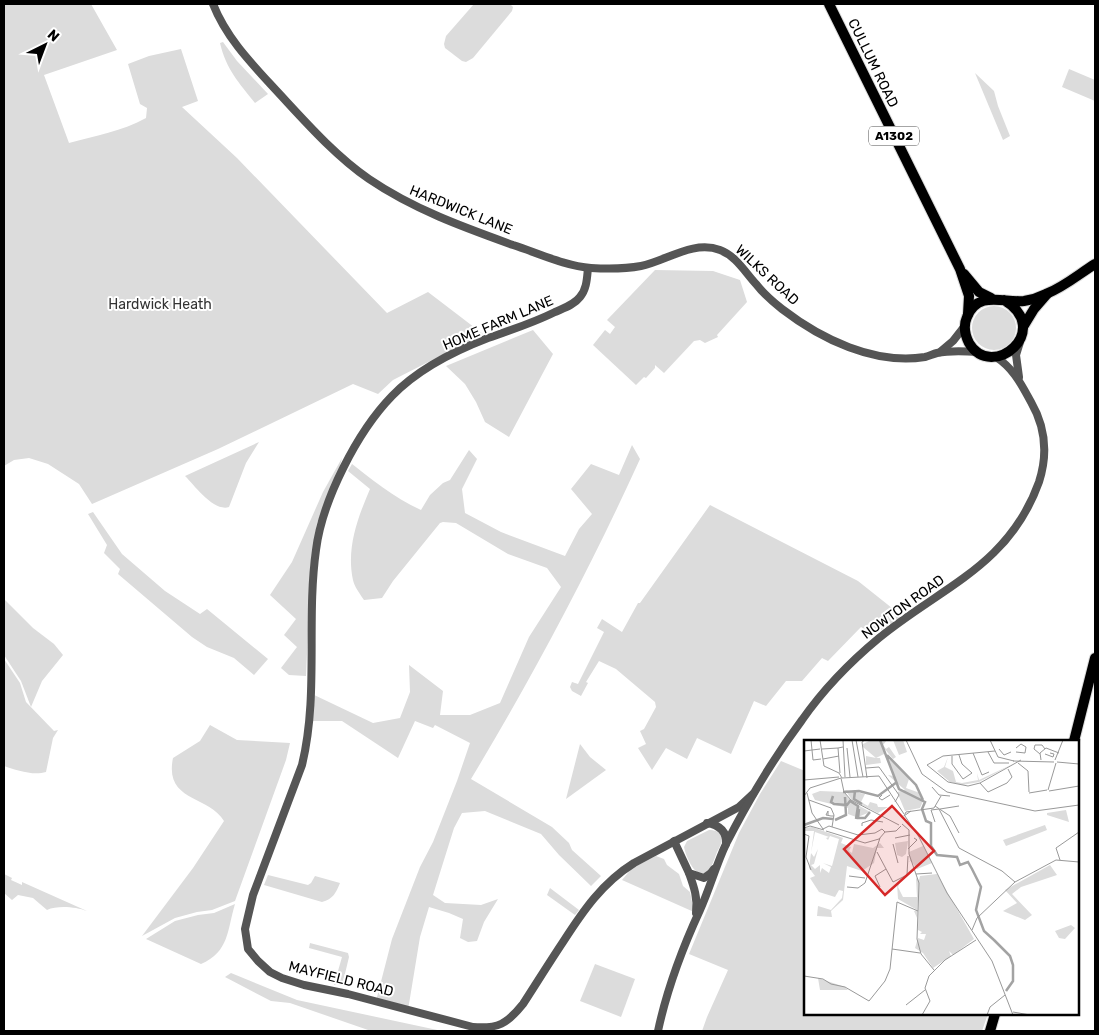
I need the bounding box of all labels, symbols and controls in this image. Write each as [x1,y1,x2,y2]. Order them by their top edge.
street label: CULLUM ROAD [844,16,902,110]
north arrow [20,20,70,70]
text: N [44,26,63,45]
road number: A1302 [869,126,919,146]
street label: HARDWICK LANE [407,182,515,238]
street label: WILKS ROAD [732,241,802,309]
street label: HOME FARM LANE [440,292,556,354]
park label: Hardwick Heath [108,296,212,313]
street label: NOWTON ROAD [858,571,948,643]
inset map [804,740,1079,1015]
street label: MAYFIELD ROAD [287,958,395,1000]

